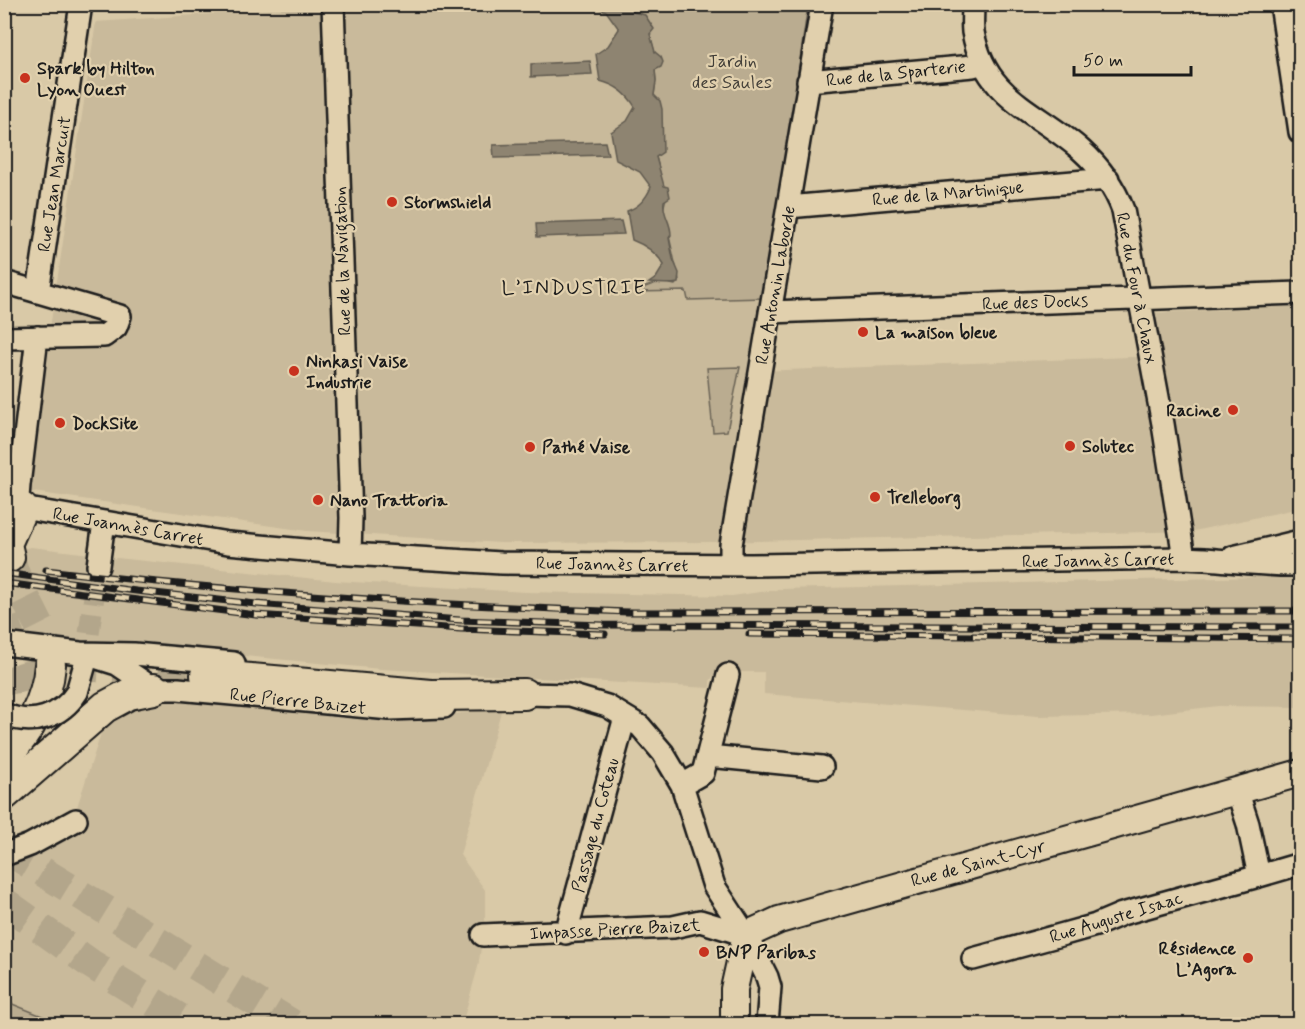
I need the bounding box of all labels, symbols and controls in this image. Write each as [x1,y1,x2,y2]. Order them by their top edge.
scale bar [1074,39,1191,77]
text: 50 m [1083,49,1123,73]
park label: Jardin des Saules [692,50,772,95]
street label: Rue de la Sparterie [825,55,967,93]
place label: Spark by Hilton Lyon Ouest [37,57,154,102]
marker: Spark by Hilton Lyon Ouest [18,71,32,85]
street label: Rue Jean Marcuit [32,115,78,254]
street label: Rue de la Martinique [871,175,1025,213]
street label: Rue de la Navigation [328,186,360,336]
place label: Stormshield [404,191,491,215]
marker: Stormshield [385,195,399,209]
street label: Rue Antonin Laborde [750,204,802,366]
street label: Rue du Four à Chaux [1110,211,1162,366]
district label: L’INDUSTRIE [501,274,647,302]
street label: Rue des Docks [982,289,1088,317]
place label: La maison bleue [875,321,998,345]
marker: La maison bleue [856,325,870,339]
place label: Ninkasi Vaise Industrie [306,350,408,395]
marker: Ninkasi Vaise Industrie [287,364,301,378]
place label: Racine [1166,399,1222,423]
marker: Racine [1226,403,1240,417]
place label: DockSite [72,412,139,436]
marker: DockSite [53,416,67,430]
place label: Solutec [1082,435,1135,459]
place label: Pathé Vaise [542,436,631,460]
marker: Solutec [1063,439,1077,453]
marker: Pathé Vaise [523,440,537,454]
place label: Trelleborg [887,486,961,510]
place label: Nano Trattoria [330,489,449,513]
marker: Trelleborg [868,490,882,504]
marker: Nano Trattoria [311,493,325,507]
street label: Rue Joannès Carret [51,502,205,552]
street label: Rue Joannès Carret [1022,548,1175,574]
street label: Rue Joannès Carret [536,552,689,578]
street label: Rue Pierre Baizet [229,683,367,721]
street label: Passage du Coteau [566,755,625,895]
street label: Rue de Saint-Cyr [908,834,1049,893]
street label: Rue Auguste Isaac [1047,886,1186,950]
street label: Impasse Pierre Baizet [529,914,701,946]
place label: Résidence L’Agora [1158,937,1237,982]
place label: BNP Paribas [716,941,816,965]
marker: BNP Paribas [697,945,711,959]
marker: Résidence L’Agora [1241,951,1255,965]

